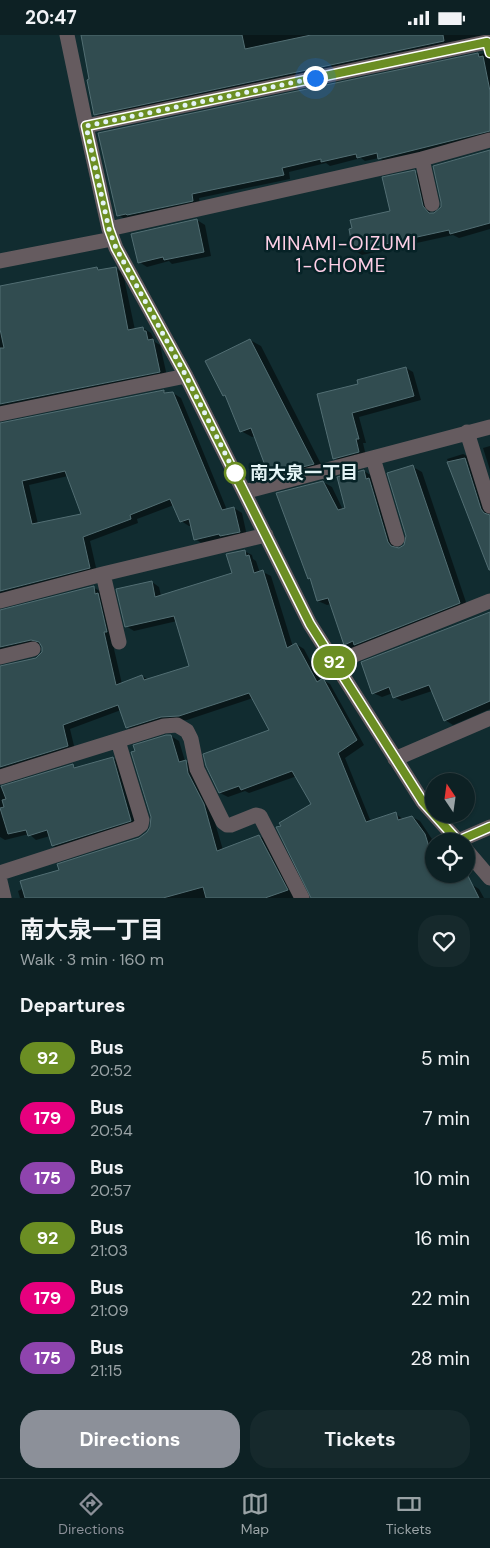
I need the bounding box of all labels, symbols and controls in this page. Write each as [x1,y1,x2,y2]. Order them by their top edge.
text: 20:47 [25,5,77,30]
your location [303,66,328,91]
district label: MINAMI-OIZUMI 1-CHOME [265,231,417,278]
place label: 南大泉一丁目 [250,461,358,485]
marker: 南大泉一丁目 [224,462,246,484]
line badge: 92 [312,646,356,678]
text: 92 [323,650,345,674]
north arrow [425,773,475,823]
map controls [425,773,475,883]
button: locate [425,833,475,883]
text: 南大泉一丁目 [20,914,164,945]
button: heart [418,915,470,967]
text: Walk · 3 min · 160 m [20,949,164,970]
text: Departures [20,993,125,1018]
text: Bus [90,1035,124,1060]
text: 92 [37,1046,58,1070]
text: 5 min [421,1046,470,1071]
text: 20:52 [90,1060,132,1081]
text: Bus [90,1095,124,1120]
text: 179 [34,1106,61,1130]
text: 7 min [422,1106,470,1131]
text: 20:54 [90,1120,133,1141]
text: Bus [90,1155,124,1180]
text: 175 [34,1166,61,1190]
text: 10 min [414,1166,470,1191]
text: 20:57 [90,1180,131,1201]
text: Bus [90,1215,124,1240]
text: 92 [37,1226,58,1250]
text: 16 min [415,1226,470,1251]
text: 21:03 [90,1240,128,1261]
text: Bus [90,1275,124,1300]
text: 179 [34,1286,61,1310]
text: 22 min [411,1286,470,1311]
text: 21:09 [90,1300,128,1321]
text: Bus [90,1335,124,1360]
text: 175 [34,1346,61,1370]
text: 28 min [410,1346,470,1371]
text: 21:15 [90,1360,122,1381]
button: Directions [20,1410,240,1468]
button: Tickets [250,1410,470,1468]
tab: Directions [58,1490,124,1538]
tab: Map [241,1490,269,1538]
tab: Tickets [386,1490,432,1538]

